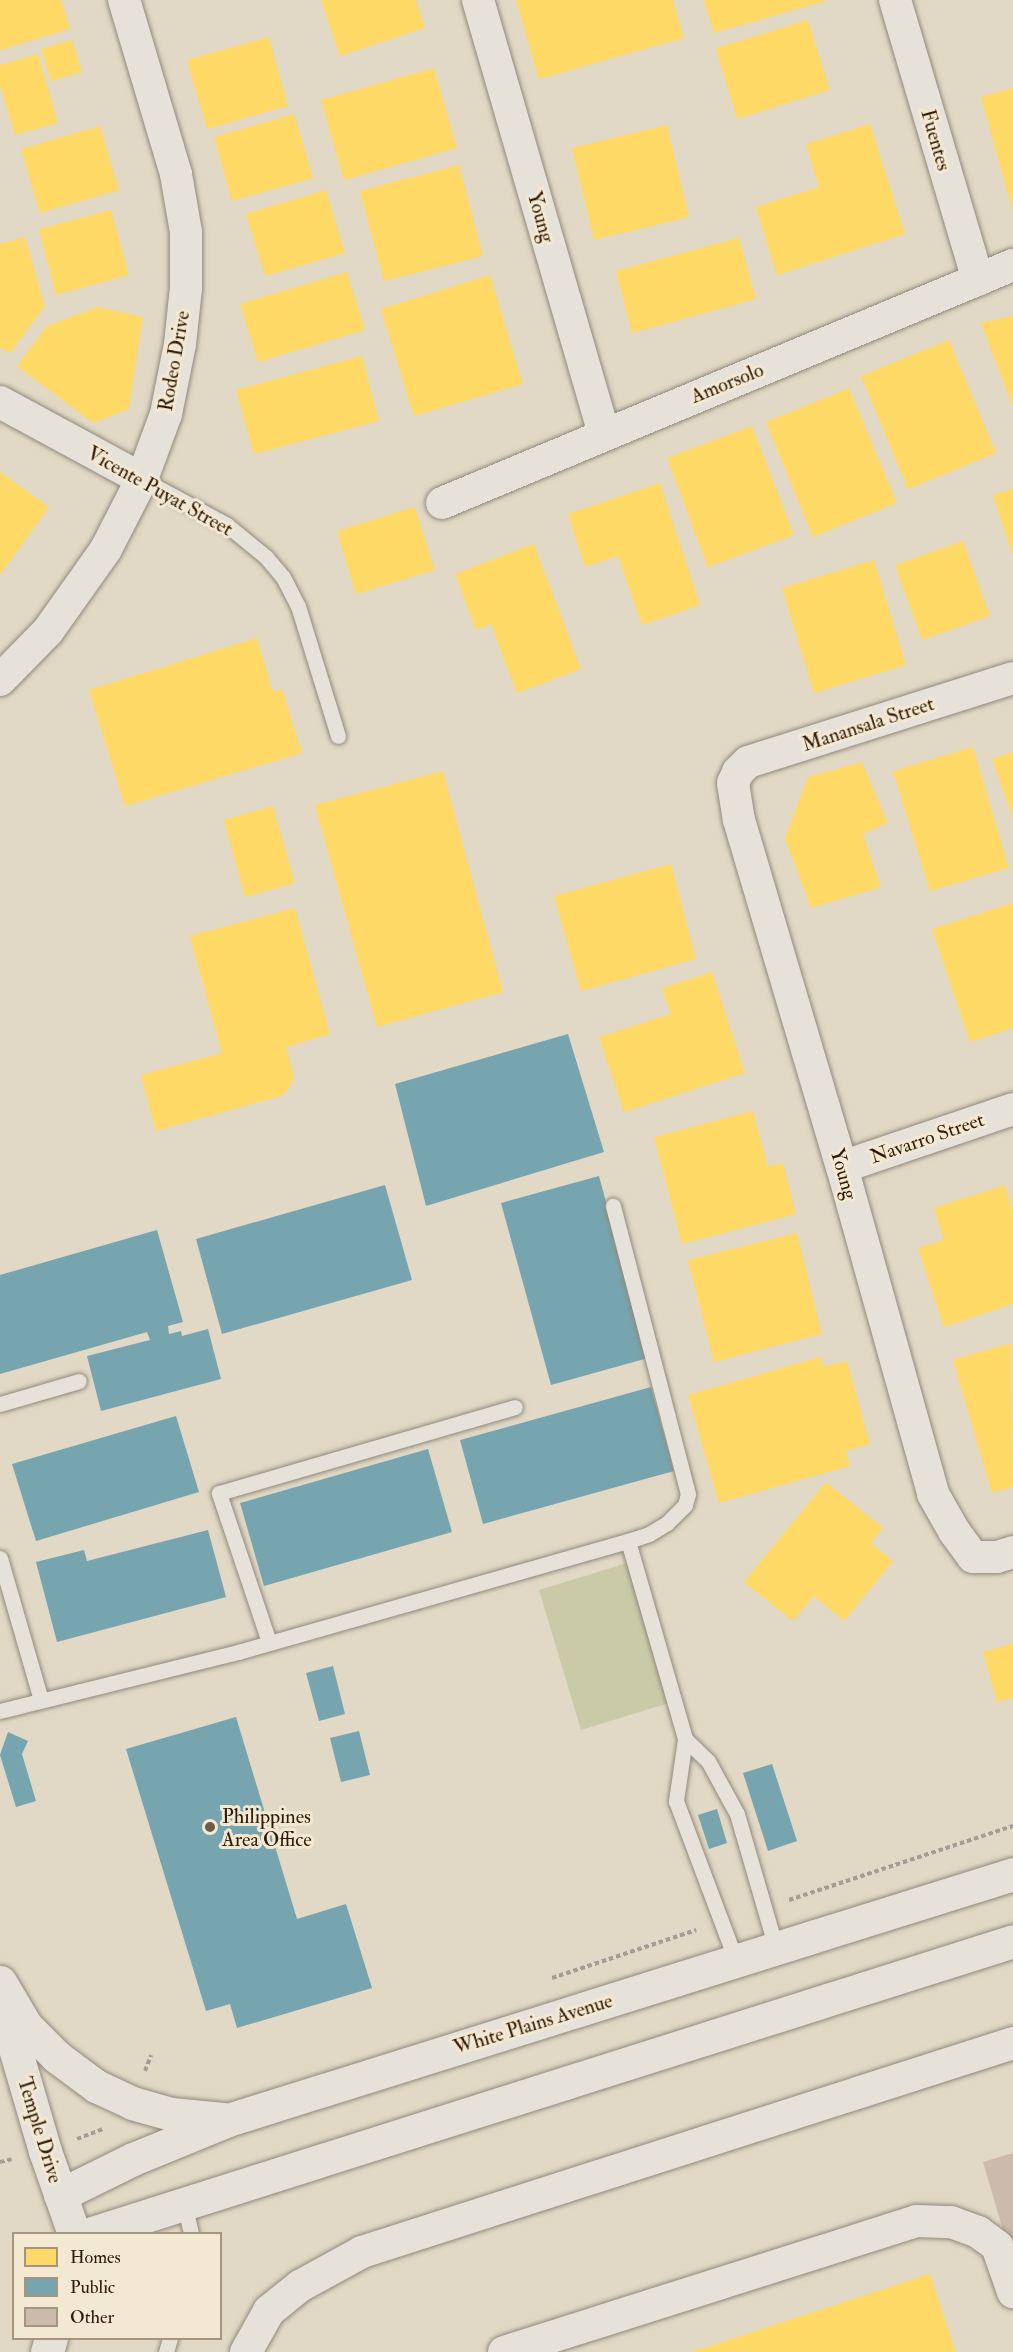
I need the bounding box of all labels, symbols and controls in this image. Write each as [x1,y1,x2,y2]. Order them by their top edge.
street label: Fuentes [916,107,956,173]
street label: Young [522,189,560,245]
street label: Rodeo Drive [153,309,195,413]
street label: Amorsolo [687,358,767,408]
street label: Vicente Puyat Street [83,441,237,541]
street label: Manansala Street [799,691,937,757]
street label: Navarro Street [867,1107,987,1169]
street label: Young [825,1146,863,1202]
place label: Philippines Area Office [222,1804,312,1851]
marker: Philippines Area Office [203,1820,217,1834]
street label: White Plains Avenue [451,1988,615,2060]
street label: Temple Drive [13,2074,67,2186]
legend [12,2232,222,2340]
text: Homes [70,2246,121,2269]
text: Public [70,2276,115,2299]
text: Other [70,2306,114,2329]

